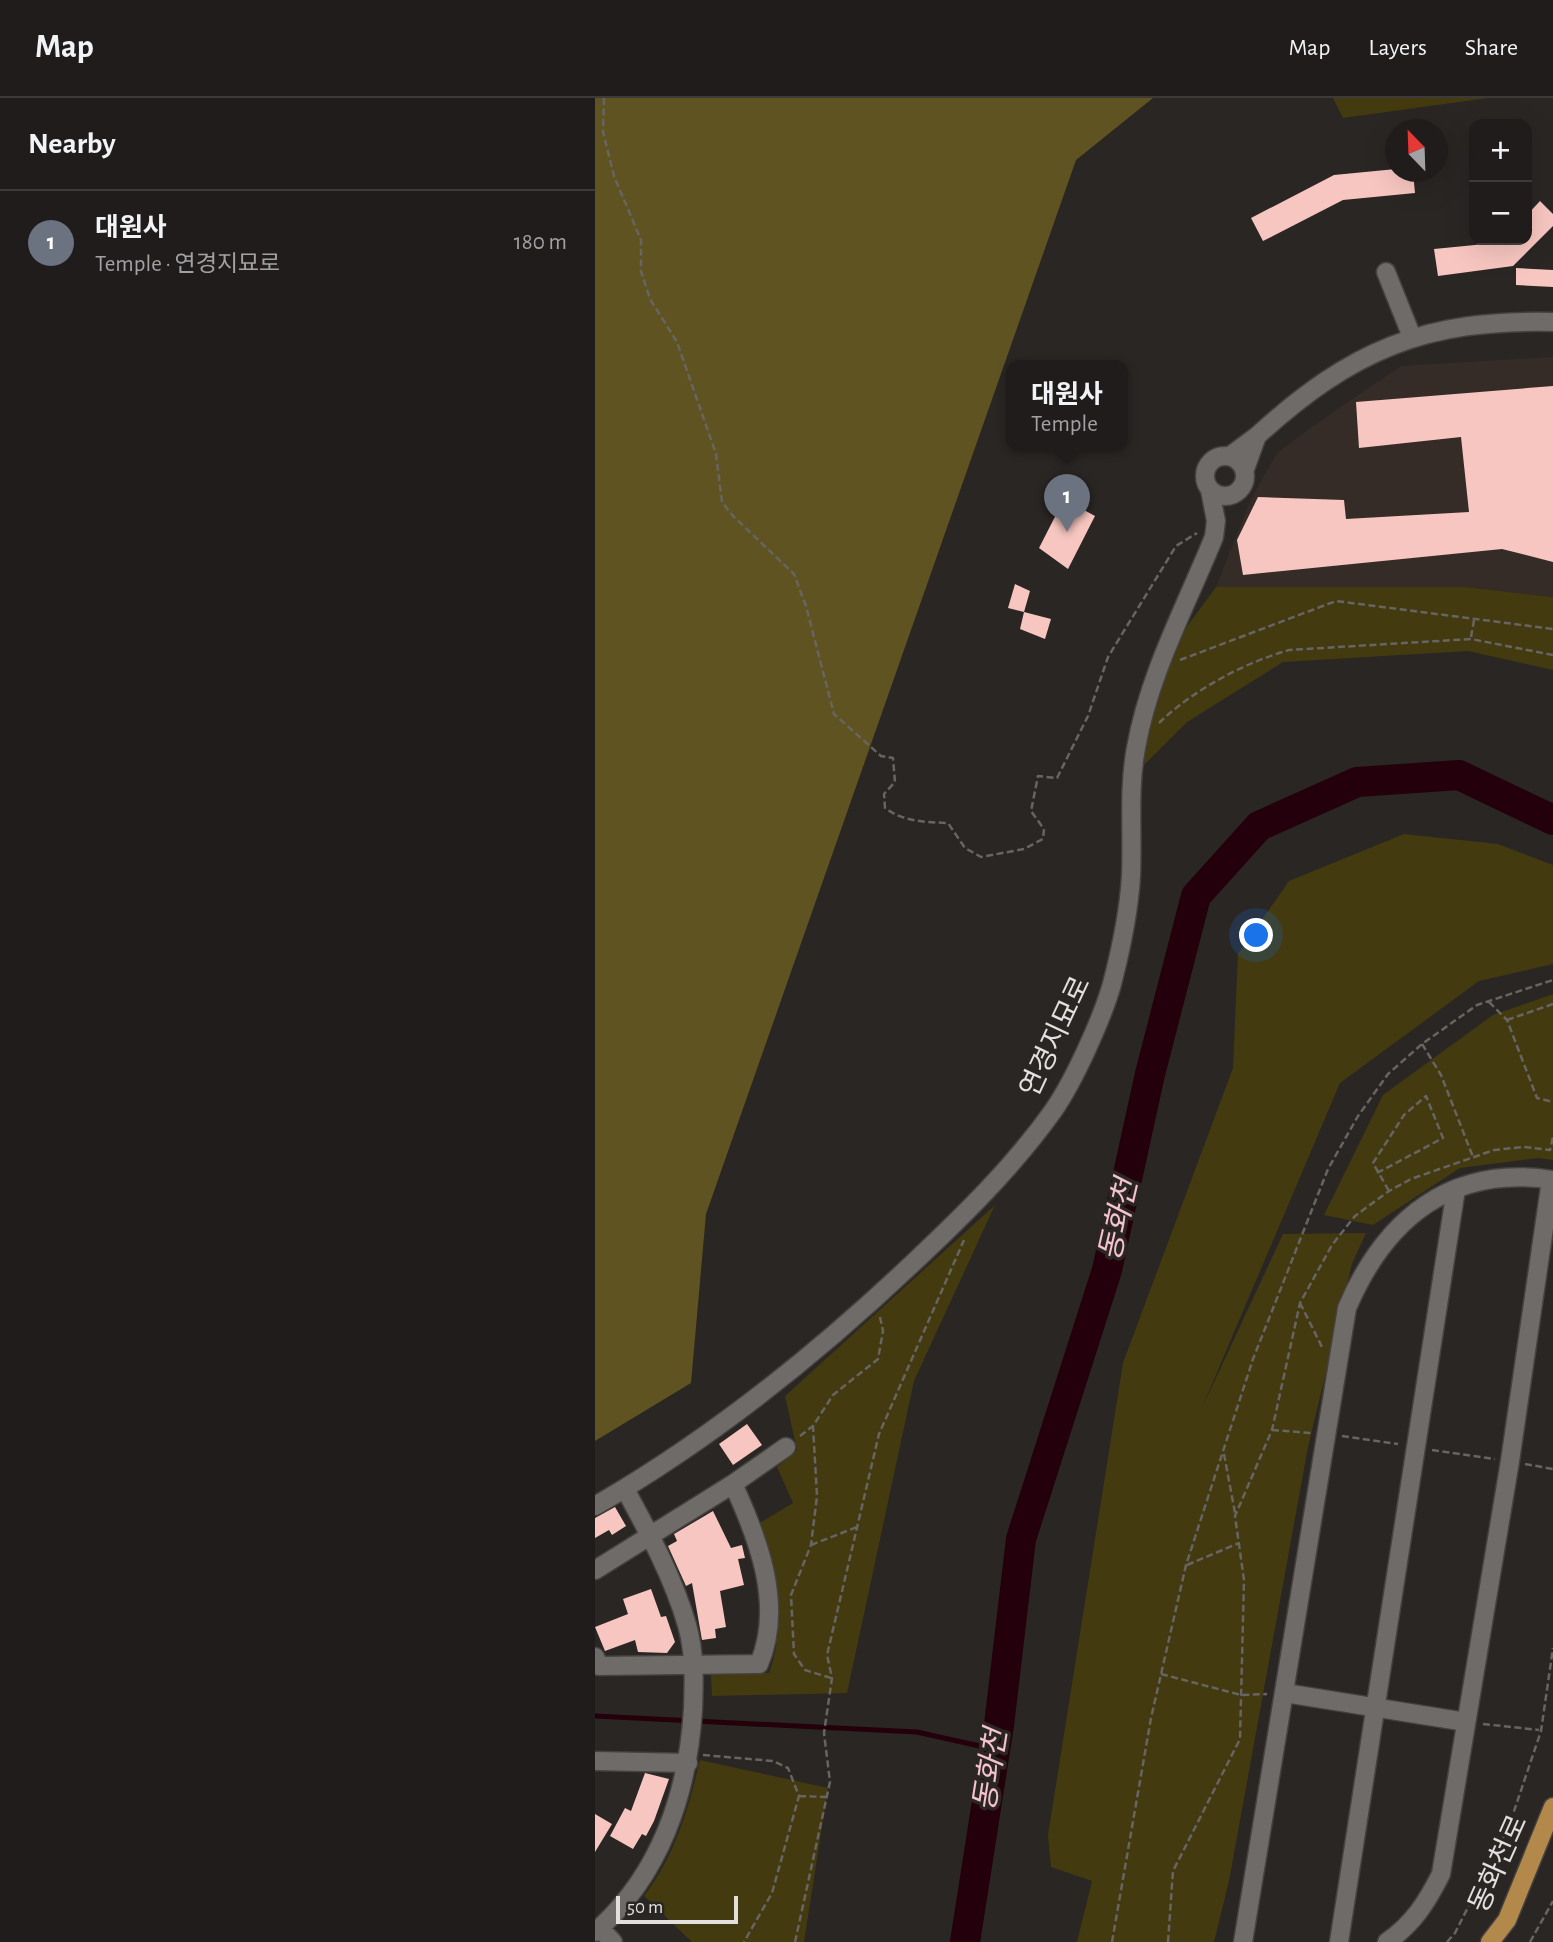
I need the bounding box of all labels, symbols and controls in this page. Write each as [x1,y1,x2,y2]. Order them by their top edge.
text: Map [35,31,94,64]
text: Map [1288,36,1330,60]
text: Layers [1368,36,1427,60]
text: Share [1465,36,1518,60]
north arrow [1385,119,1448,182]
map controls [1469,119,1532,245]
button: + [1469,119,1532,182]
text: Nearby [28,129,116,159]
button: − [1469,182,1532,245]
text: 대원사 [95,215,167,241]
text: 1 [47,231,55,254]
text: 180 m [514,231,567,254]
text: Temple · 연경지묘로 [95,253,280,276]
popup [1006,360,1128,451]
text: 대원사 [1031,382,1103,408]
text: Temple [1031,413,1098,436]
pin: 1 [1044,474,1090,532]
your location [1239,918,1273,952]
street label: 연경지묘로 [1014,972,1096,1101]
water label: 동화천 [1094,1173,1144,1264]
water label: 동화천 [969,1723,1013,1813]
street label: 동화천로 [1463,1810,1533,1917]
scale bar [616,1893,739,1925]
text: 50 m [627,1898,663,1917]

